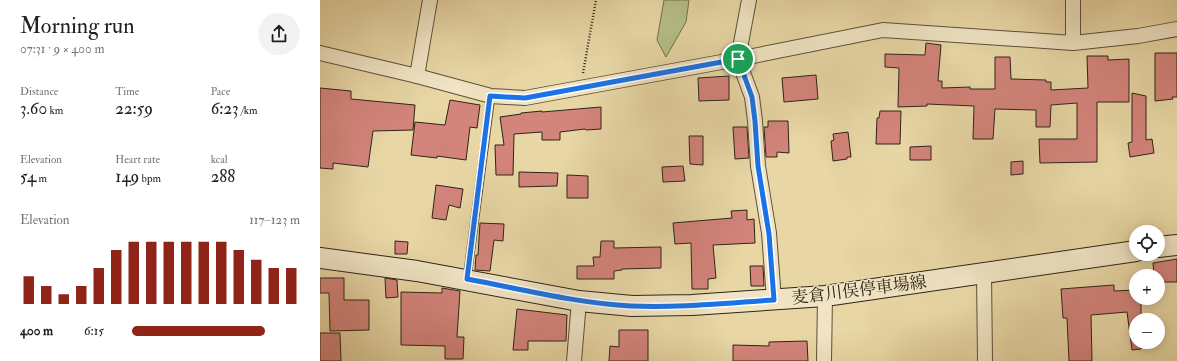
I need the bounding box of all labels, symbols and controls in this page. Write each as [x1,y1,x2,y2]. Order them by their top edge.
text: Morning run [20,12,135,40]
button: share [258,13,300,55]
text: 07:31 · 9 × 400 m [20,41,105,57]
pin [721,42,755,76]
icon: arrive [727,48,749,70]
text: Distance [20,85,58,98]
text: Time [115,85,139,98]
text: Pace [211,85,230,98]
text: 3.60 [20,98,47,119]
text: 22:59 [115,98,153,119]
text: 6:23 [211,98,239,119]
text: km [47,104,63,117]
text: /km [239,104,258,117]
text: Elevation [20,153,62,166]
text: Heart rate [115,153,160,166]
text: kcal [211,153,228,166]
text: 54 [20,166,36,187]
text: 149 [115,166,139,187]
text: 288 [211,166,235,187]
text: m [36,172,47,185]
text: bpm [139,172,161,185]
text: Elevation [20,212,70,228]
text: 117–123 m [249,212,300,228]
map controls [1129,225,1165,349]
button: locate [1129,225,1165,261]
button: + [1129,269,1165,305]
street label: 麦倉川俣停車場線 [790,271,928,309]
button: − [1129,313,1165,349]
text: 400 m [20,323,53,339]
text: 6:15 [84,323,104,339]

